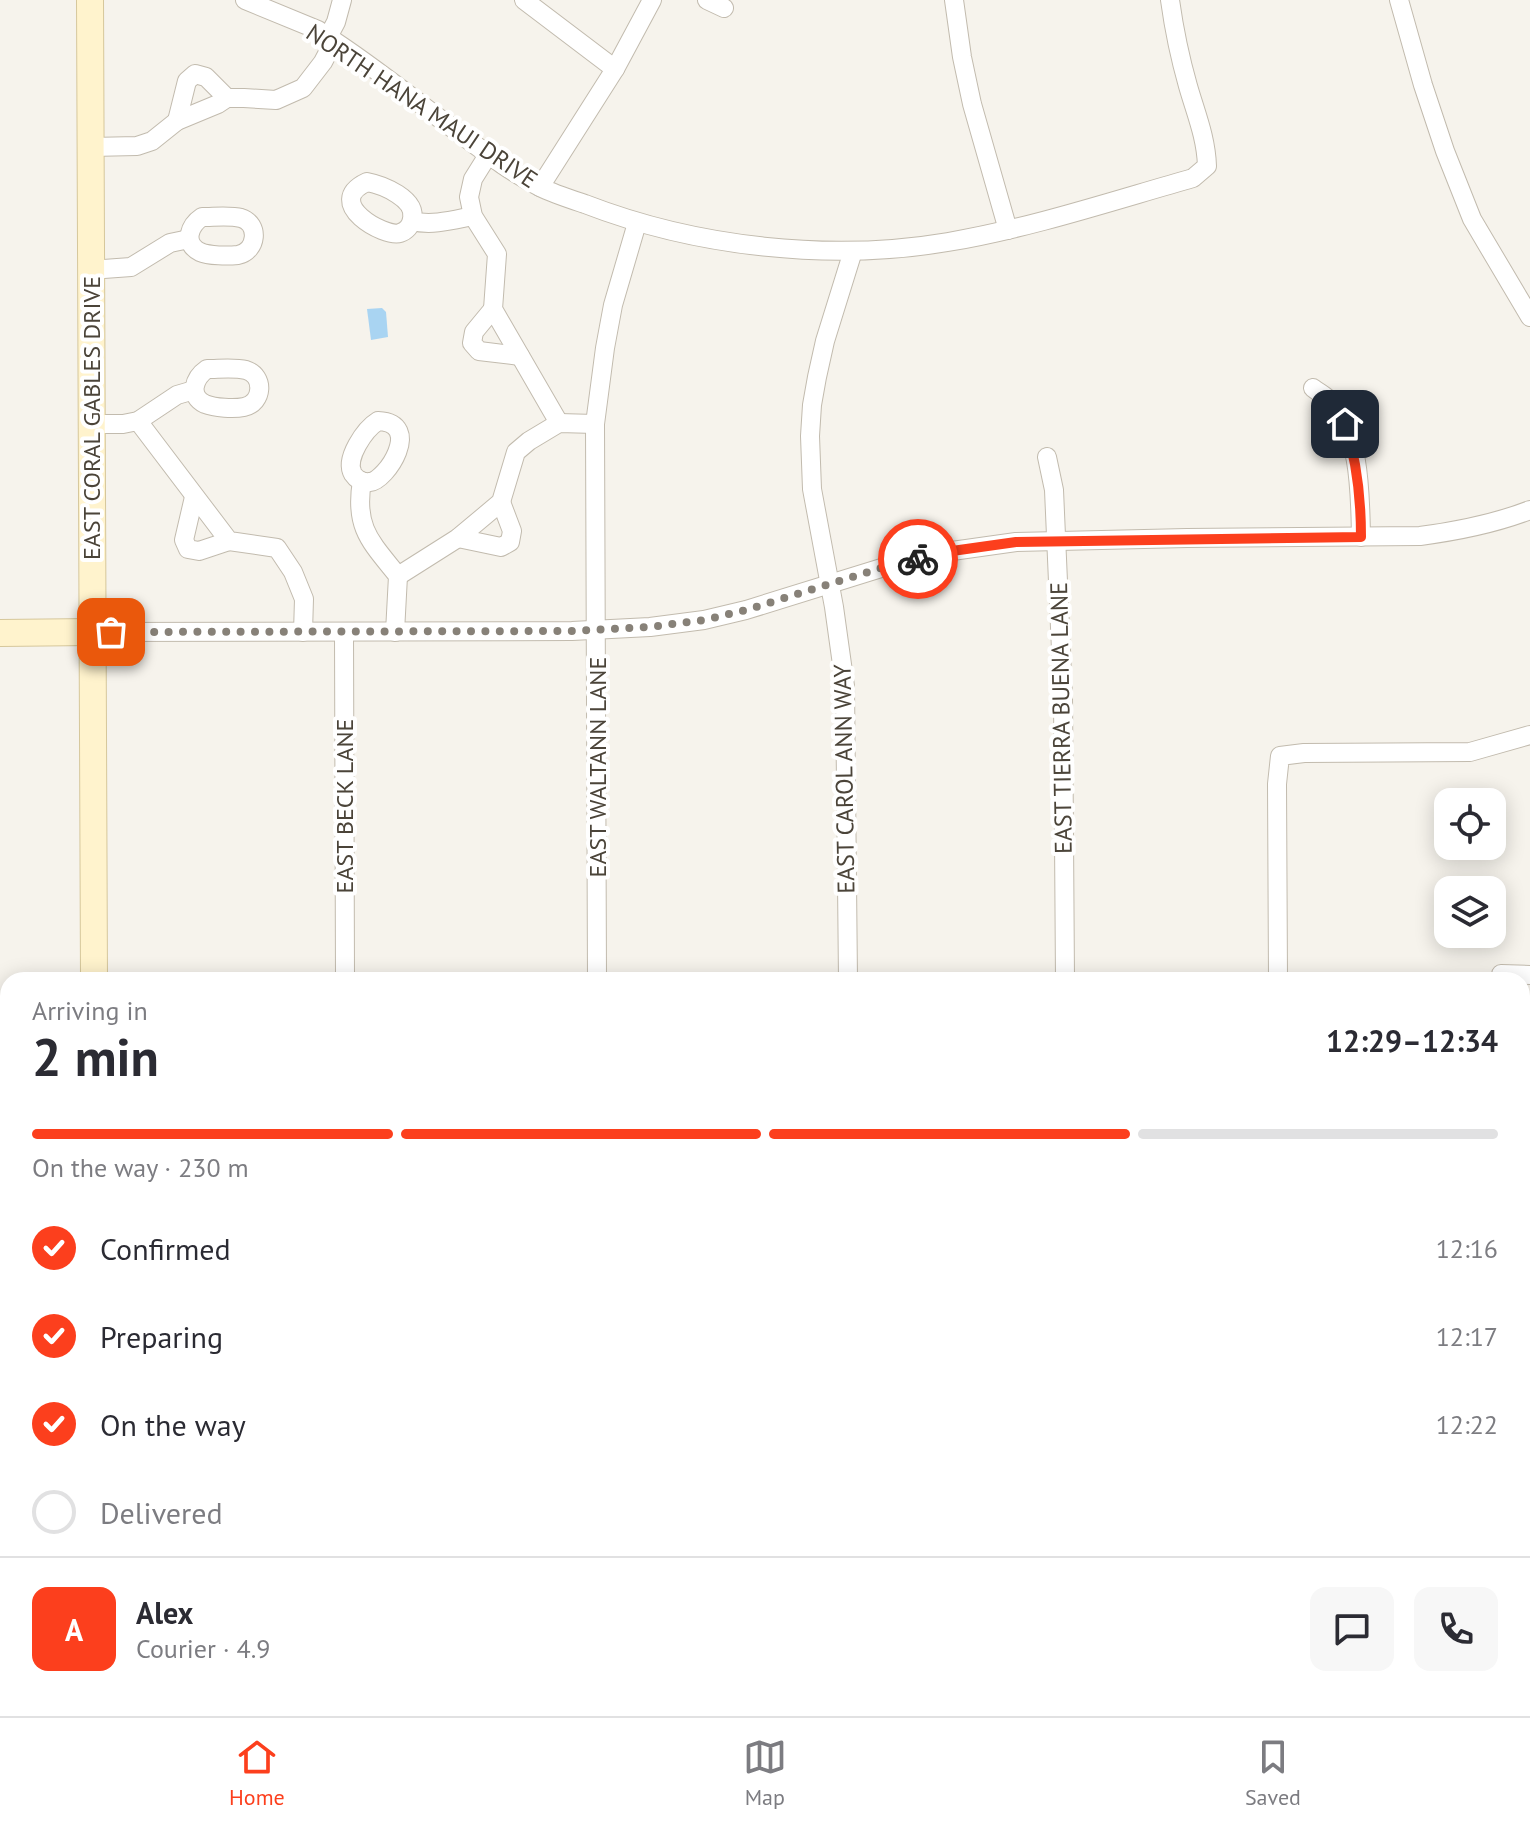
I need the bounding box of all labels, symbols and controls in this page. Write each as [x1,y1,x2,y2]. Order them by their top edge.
street label: NORTH HANA MAUI DRIVE [300,17,544,195]
street label: EAST CORAL GABLES DRIVE [76,276,107,560]
pin [1311,390,1379,458]
icon: home [1323,402,1367,446]
courier [878,519,958,599]
icon: bike [896,537,940,581]
street label: EAST TIERRA BUENA LANE [1043,582,1079,854]
pin [77,598,145,666]
icon: bag [89,610,133,654]
street label: EAST WALTANN LANE [582,657,613,877]
street label: EAST CAROL ANN WAY [826,663,862,894]
street label: EAST BECK LANE [329,719,360,893]
map controls [1434,788,1506,948]
button: locate [1434,788,1506,860]
button: layers [1434,876,1506,948]
text: Arriving in [32,994,148,1027]
text: 12:29–12:34 [1326,1021,1498,1060]
text: 2 min [32,1023,159,1090]
text: On the way · 230 m [32,1151,249,1184]
icon: check [32,1226,76,1270]
text: Confirmed [100,1229,231,1268]
text: 12:16 [1436,1232,1498,1265]
icon: check [32,1314,76,1358]
text: Preparing [100,1317,223,1356]
text: 12:17 [1436,1320,1498,1353]
icon: check [32,1402,76,1446]
text: On the way [100,1405,246,1444]
text: 12:22 [1436,1408,1498,1441]
text: Delivered [100,1493,223,1532]
button: chat [1310,1587,1394,1671]
button: phone [1414,1587,1498,1671]
text: Alex [136,1593,193,1632]
text: A [65,1610,83,1649]
text: Courier · 4.9 [136,1632,270,1665]
tab: Home [229,1735,285,1811]
tab: Map [743,1735,787,1811]
tab: Saved [1245,1735,1301,1811]

